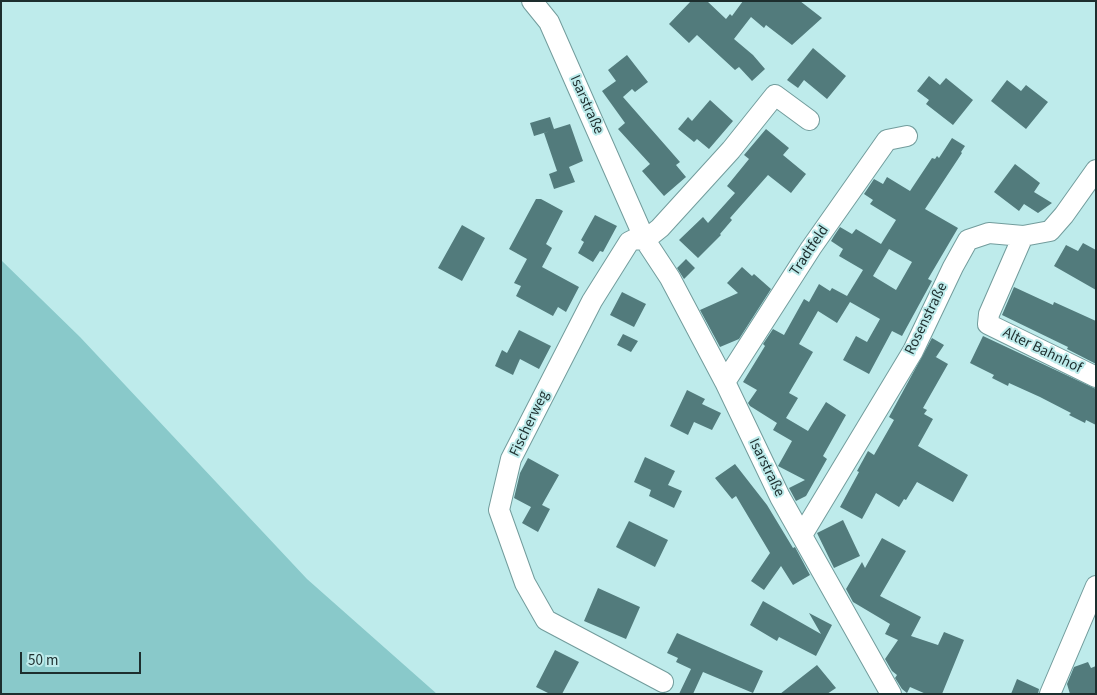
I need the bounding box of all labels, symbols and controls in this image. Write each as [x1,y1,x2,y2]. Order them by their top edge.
street label: Isarstraße [565,73,607,137]
street label: Tradtfeld [787,222,833,280]
street label: Rosenstraße [902,280,952,358]
street label: Alter Bahnhof [999,324,1085,378]
street label: Fischerweg [506,388,554,460]
street label: Isarstraße [744,436,788,500]
scale bar [22,642,144,674]
text: 50 m [28,650,58,671]

